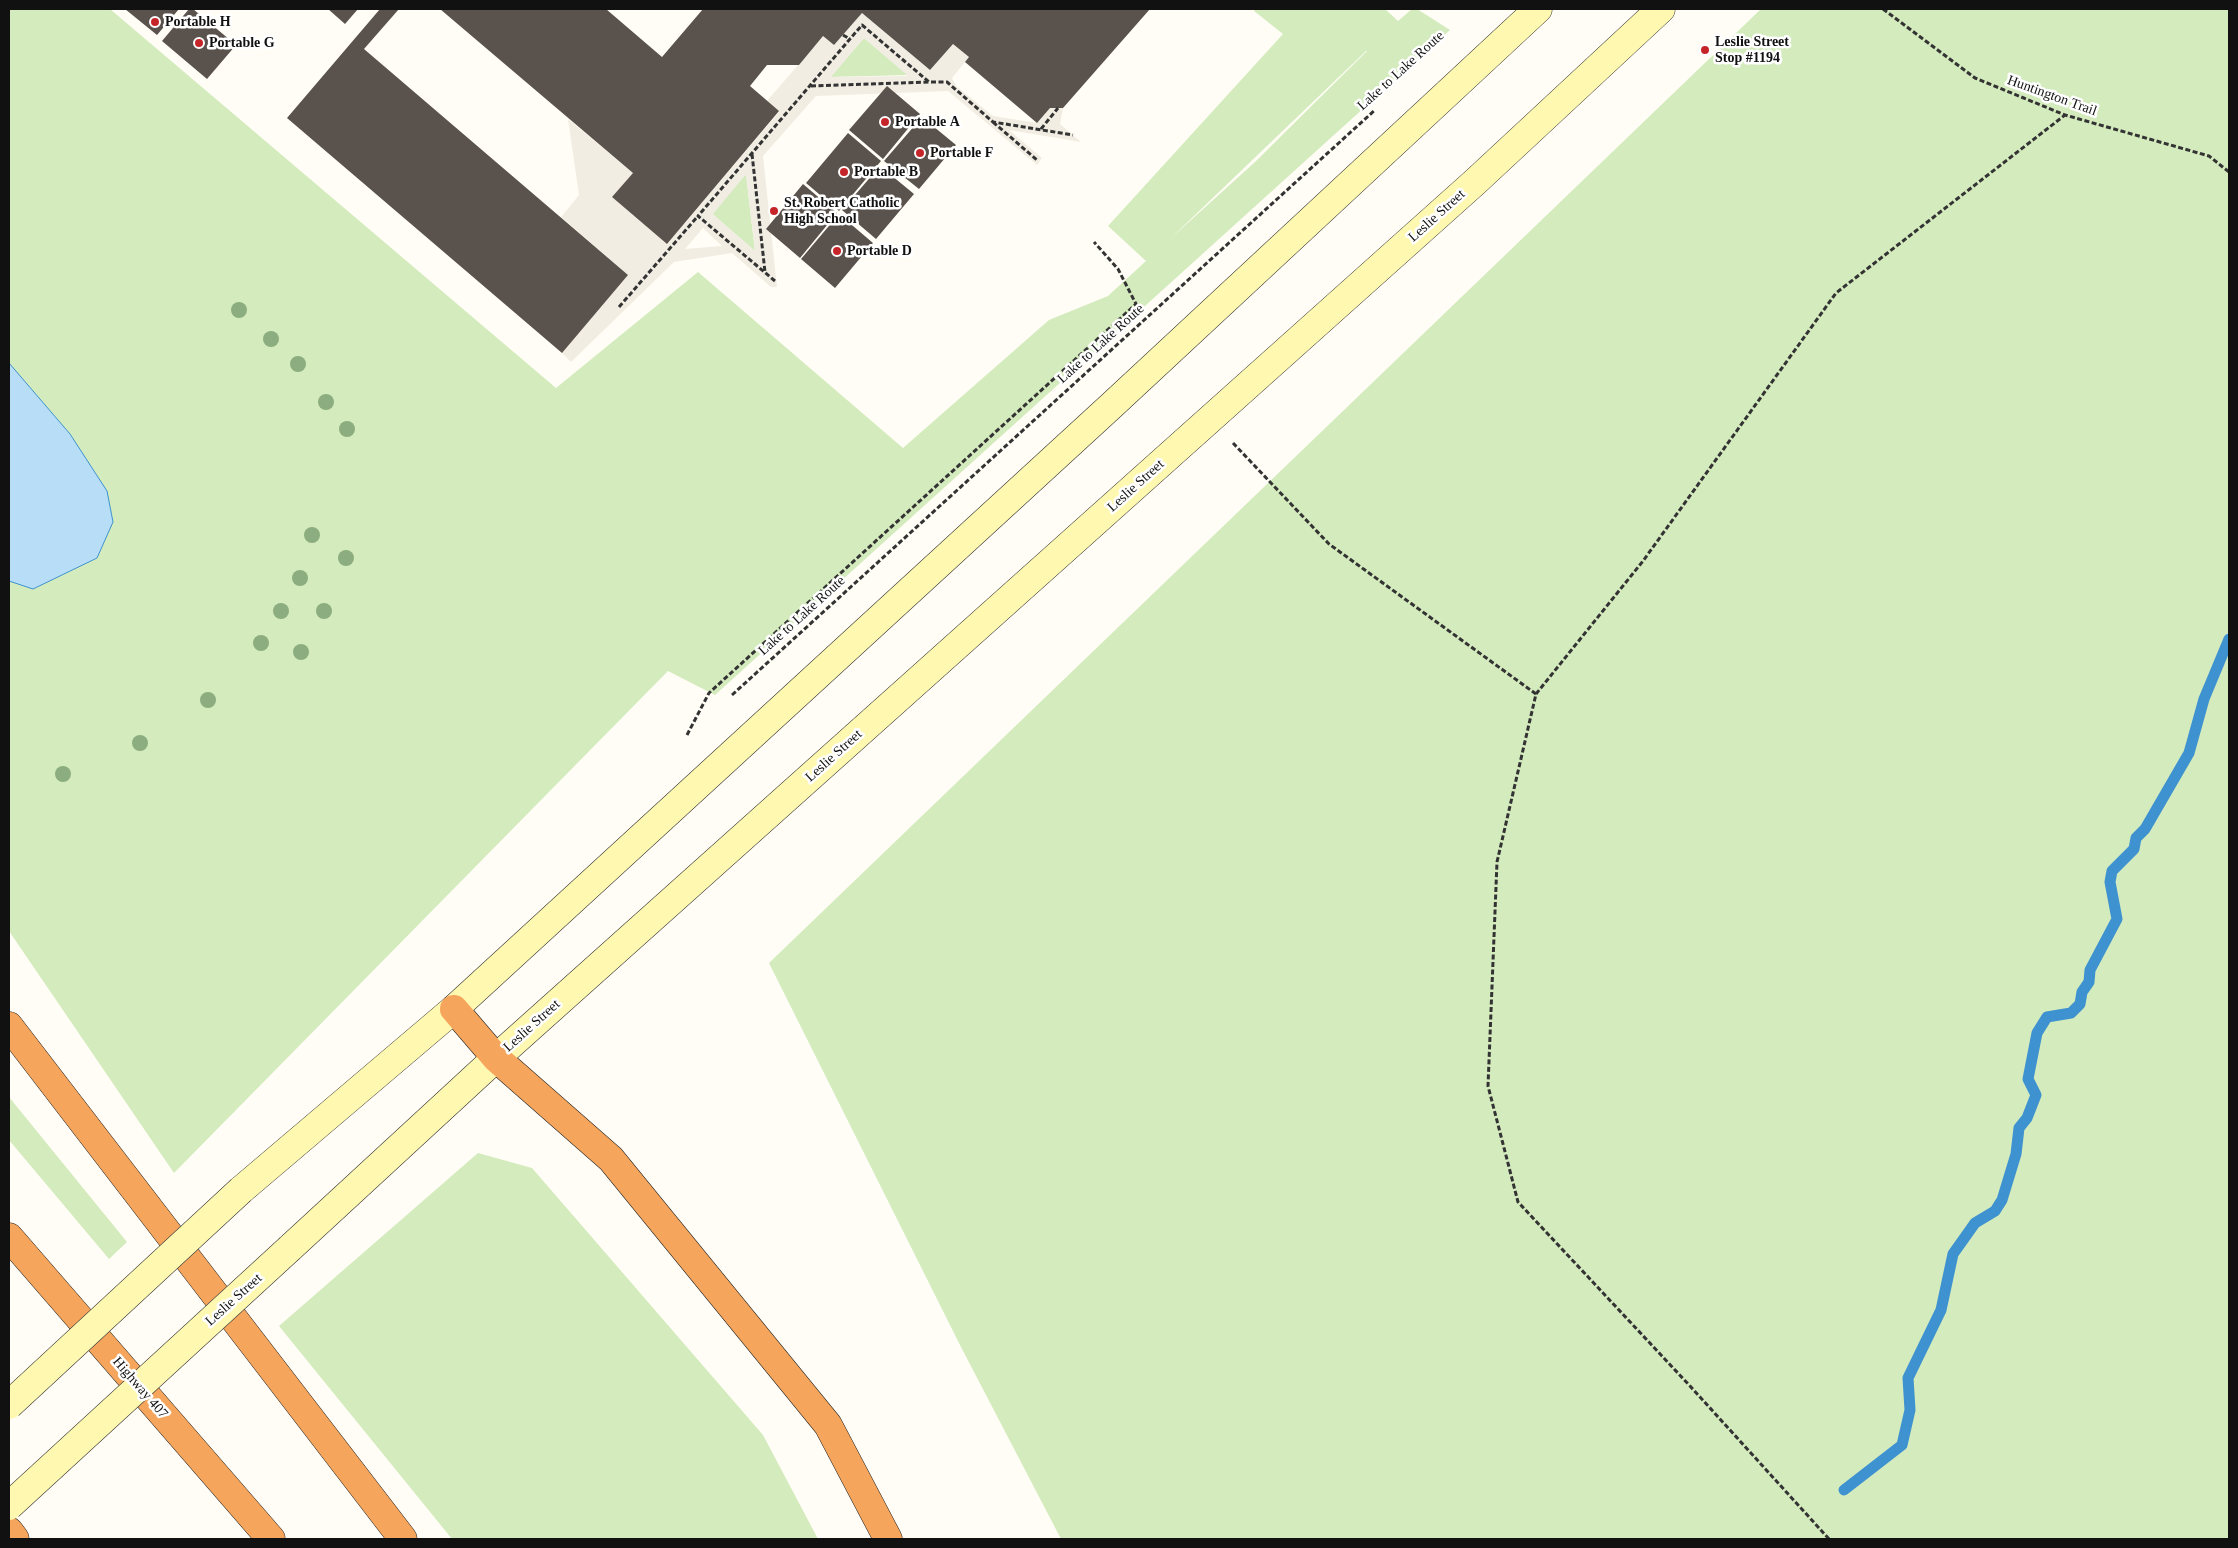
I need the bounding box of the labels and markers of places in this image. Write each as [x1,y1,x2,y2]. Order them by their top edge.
place label: Portable H [165,14,231,30]
marker: Portable H [149,16,161,28]
place label: Leslie Street Stop #1194 [1715,34,1789,66]
place label: Portable G [209,35,275,51]
marker: Portable G [193,37,205,49]
marker: Leslie Street Stop #1194 [1699,44,1711,56]
place label: Portable A [895,114,960,130]
marker: Portable A [879,116,891,128]
place label: Portable F [930,145,993,161]
marker: Portable F [914,147,926,159]
place label: Portable B [854,164,918,180]
marker: Portable B [838,166,850,178]
place label: St. Robert Catholic High School [784,195,899,228]
marker: St. Robert Catholic High School [768,205,780,217]
place label: Portable D [847,243,912,259]
marker: Portable D [831,245,843,257]

